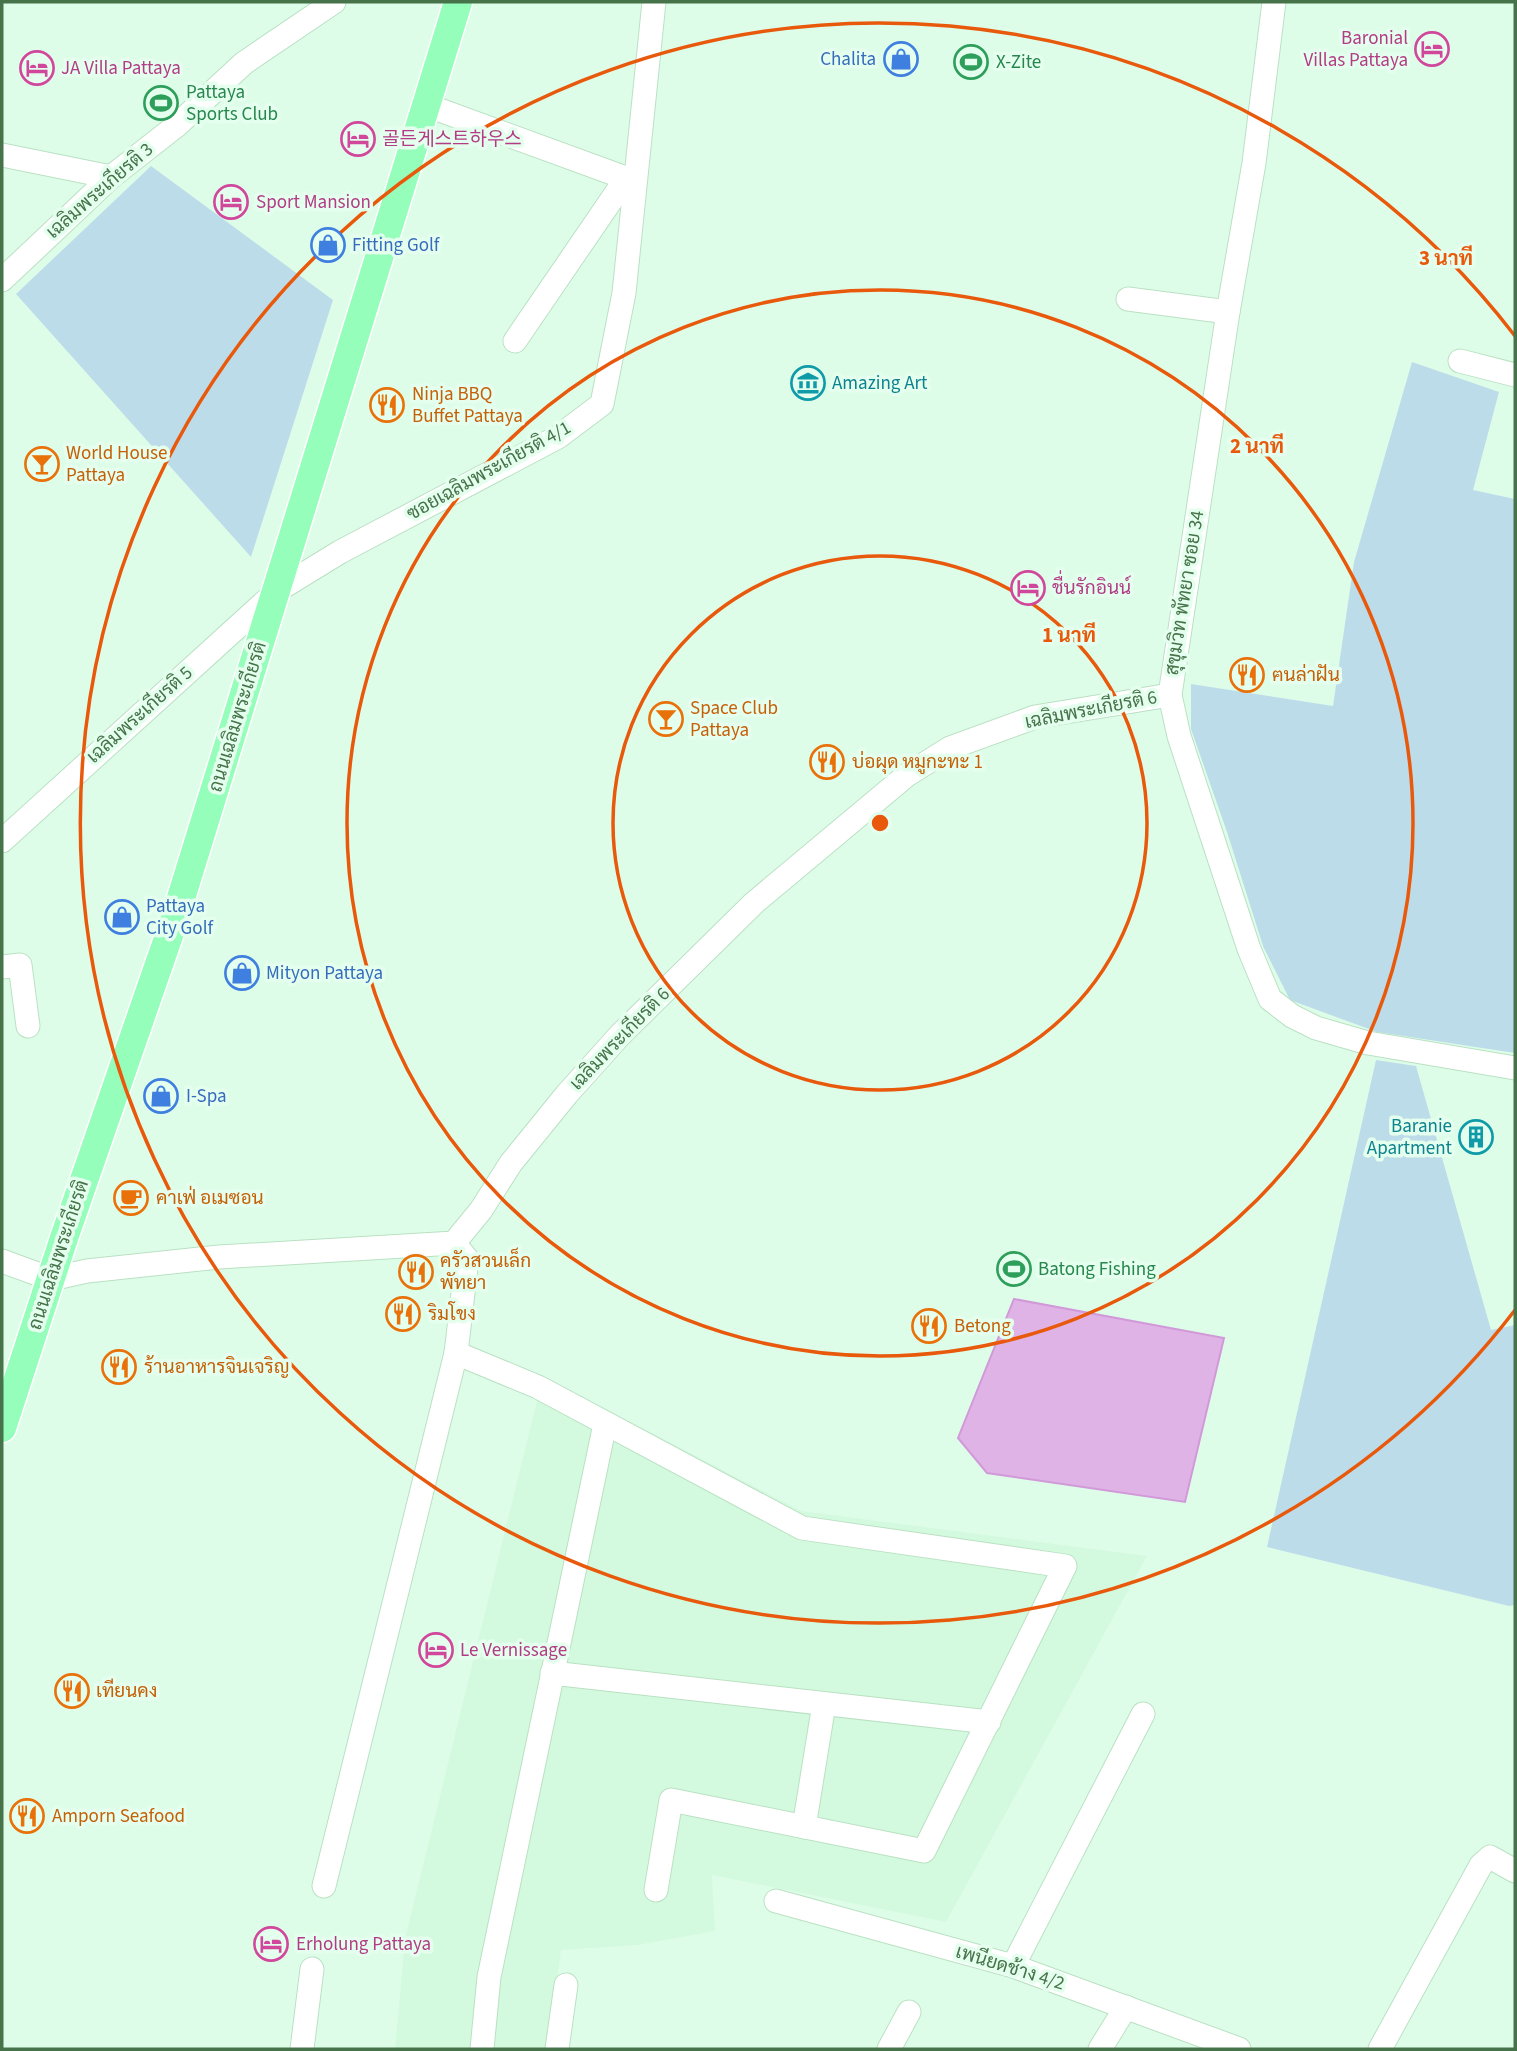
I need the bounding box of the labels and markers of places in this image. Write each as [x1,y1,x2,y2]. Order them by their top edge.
place label: Baronial Villas Pattaya [1304,25,1408,74]
hotel icon: Baronial Villas Pattaya [1413,30,1451,68]
shop icon: Chalita [882,40,920,78]
sports icon: X-Zite [952,43,990,81]
place label: Chalita [820,46,876,73]
hotel icon: JA Villa Pattaya [18,49,56,87]
place label: X-Zite [996,49,1041,76]
place label: JA Villa Pattaya [61,55,181,82]
place label: Pattaya Sports Club [186,79,278,128]
sports icon: Pattaya Sports Club [142,84,180,122]
hotel icon: 골든게스트하우스 [339,120,377,158]
place label: 골든게스트하우스 [382,126,522,153]
hotel icon: Sport Mansion [212,183,250,221]
place label: Sport Mansion [256,189,371,216]
shop icon: Fitting Golf [309,226,347,264]
place label: Fitting Golf [352,232,441,259]
museum icon: Amazing Art [789,364,827,402]
place label: Amazing Art [832,370,928,397]
place label: Ninja BBQ Buffet Pattaya [412,381,523,430]
restaurant icon: Ninja BBQ Buffet Pattaya [368,386,406,424]
place label: World House Pattaya [66,440,167,489]
bar icon: World House Pattaya [23,445,61,483]
hotel icon: ชื่นรักอินน์ [1009,569,1047,607]
place label: ชื่นรักอินน์ [1052,570,1131,602]
restaurant icon: ฅนล่าฝัน [1228,656,1266,694]
place label: ฅนล่าฝัน [1272,662,1340,689]
place label: Space Club Pattaya [690,695,778,744]
bar icon: Space Club Pattaya [647,700,685,738]
restaurant icon: บ่อผุด หมูกะทะ 1 [808,743,846,781]
place label: บ่อผุด หมูกะทะ 1 [852,749,983,776]
centre of rings [868,811,892,835]
place label: Pattaya City Golf [146,893,214,942]
shop icon: Pattaya City Golf [103,898,141,936]
shop icon: Mityon Pattaya [223,954,261,992]
place label: Mityon Pattaya [266,960,383,987]
shop icon: I-Spa [142,1077,180,1115]
place label: I-Spa [186,1083,227,1110]
place label: Baranie Apartment [1367,1113,1453,1162]
building icon: Baranie Apartment [1457,1118,1495,1156]
cafe icon: คาเฟ่ อเมซอน [112,1179,150,1217]
place label: คาเฟ่ อเมซอน [156,1185,264,1212]
place label: ครัวสวนเล็ก พัทยา [440,1247,531,1297]
sports icon: Batong Fishing [995,1250,1033,1288]
restaurant icon: ครัวสวนเล็ก พัทยา [397,1253,435,1291]
place label: Batong Fishing [1038,1256,1156,1283]
restaurant icon: ริมโขง [384,1295,422,1333]
place label: ริมโขง [427,1301,476,1328]
restaurant icon: Betong [910,1307,948,1345]
place label: Betong [954,1313,1011,1340]
restaurant icon: ร้านอาหารจินเจริญ [100,1348,138,1386]
place label: ร้านอาหารจินเจริญ [144,1354,289,1381]
hotel icon: Le Vernissage [417,1631,455,1669]
place label: Le Vernissage [460,1637,567,1664]
restaurant icon: เทียนคง [53,1672,91,1710]
place label: เทียนคง [96,1678,157,1705]
restaurant icon: Amporn Seafood [8,1797,46,1835]
place label: Amporn Seafood [52,1803,185,1830]
hotel icon: Erholung Pattaya [252,1925,290,1963]
place label: Erholung Pattaya [296,1931,431,1958]

